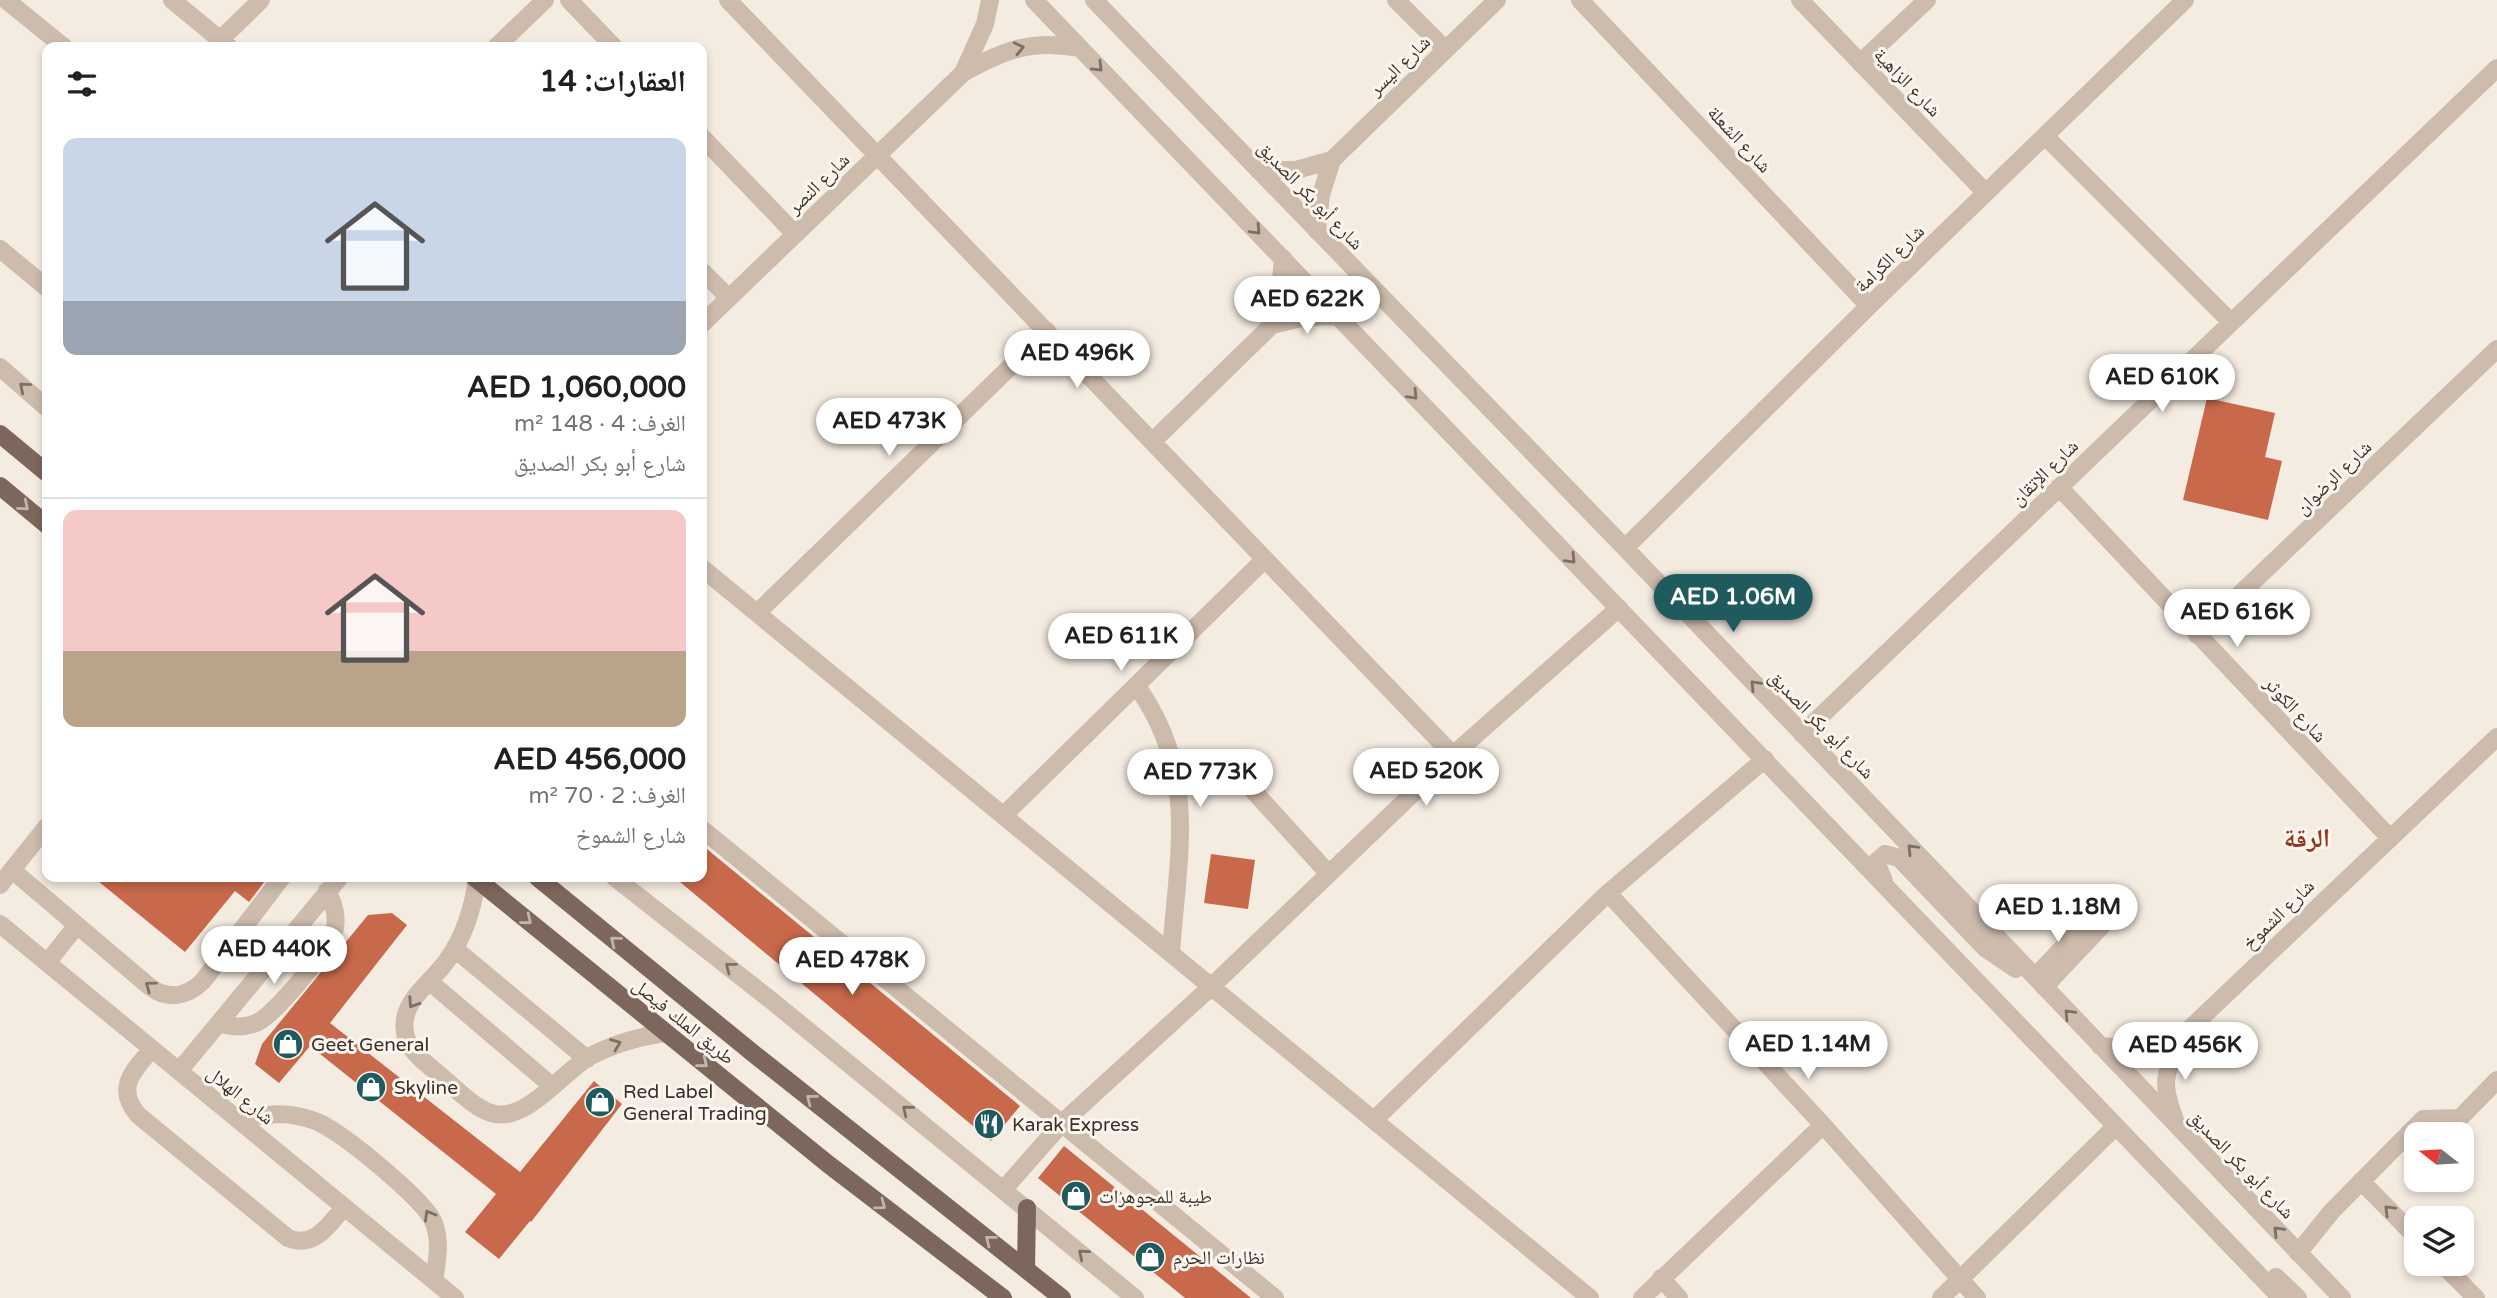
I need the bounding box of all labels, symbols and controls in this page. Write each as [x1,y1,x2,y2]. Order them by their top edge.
street label: شارع اليسر [1364,31,1435,101]
one-way arrow [1013,41,1025,56]
street label: شارع الزاهية [1869,44,1945,122]
one-way arrow [1090,58,1103,71]
text: العقارات: 14 [539,63,686,100]
icon: filters [63,65,101,103]
street label: شارع الشعلة [1703,102,1776,178]
street label: شارع أبو بكر الصديق [1253,136,1368,255]
street label: شارع النصر [782,149,854,219]
icon: home [312,183,438,309]
street label: شارع الكرامة [1850,220,1929,297]
one-way arrow [1248,222,1261,235]
pin: AED 622K [1235,276,1379,336]
text: AED 622K [1250,285,1364,313]
pin: AED 496K [1005,330,1149,390]
text: AED 496K [1020,339,1134,367]
pin: AED 610K [2090,354,2234,414]
text: AED 610K [2105,363,2219,391]
text: AED 1,060,000 [467,369,686,406]
one-way arrow [19,383,32,395]
one-way arrow [1405,387,1418,400]
pin: AED 473K [817,398,961,458]
text: AED 473K [832,407,946,435]
text: الغرف: 4 · 148 m² [514,410,686,438]
street label: شارع الإتقان [2006,435,2084,511]
street label: شارع الرضوان [2291,436,2376,519]
text: شارع أبو بكر الصديق [514,450,686,478]
one-way arrow [15,498,28,510]
one-way arrow [1563,550,1576,563]
icon: home [312,555,438,681]
pin: AED 1.06M [1653,574,1813,634]
text: AED 1.06M [1670,583,1796,611]
pin: AED 616K [2165,590,2309,649]
text: AED 616K [2180,598,2294,626]
pin: AED 611K [1049,614,1193,673]
text: AED 611K [1064,622,1178,650]
street label: شارع أبو بكر الصديق [1764,665,1879,784]
street label: شارع الكوثر [2259,672,2331,747]
one-way arrow [1751,680,1764,693]
text: AED 456,000 [493,741,686,778]
pin: AED 520K [1354,748,1498,808]
pin: AED 773K [1128,750,1272,809]
text: AED 520K [1369,757,1483,785]
text: AED 773K [1143,758,1257,786]
text: الغرف: 2 · 70 m² [528,782,686,810]
text: شارع الشموخ [576,822,686,850]
district label: الرقة [2284,823,2330,854]
one-way arrow [1908,844,1921,857]
street label: شارع الشموخ [2238,875,2319,954]
pin: AED 1.18M [1978,884,2138,944]
text: AED 1.18M [1995,893,2121,921]
one-way arrow [519,911,531,924]
pin: AED 440K [202,926,346,986]
text: AED 440K [217,935,331,963]
one-way arrow [611,937,624,949]
pin: AED 478K [780,937,924,997]
text: AED 478K [795,946,909,974]
one-way arrow [725,963,738,976]
street label: طريق الملك فيصل [628,974,739,1070]
one-way arrow [145,982,158,994]
one-way arrow [408,995,421,1008]
one-way arrow [2065,1009,2078,1022]
pin: AED 1.14M [1728,1021,1888,1081]
pin: AED 456K [2113,1023,2257,1082]
shop icon: Geet General [271,1027,305,1061]
text: AED 1.14M [1745,1030,1871,1058]
text: AED 456K [2128,1031,2242,1059]
place label: Geet General [311,1034,429,1056]
one-way arrow [610,1039,622,1053]
one-way arrow [695,1055,707,1068]
street label: شارع الهلال [202,1062,278,1129]
shop icon: Skyline [354,1070,388,1104]
place label: Skyline [394,1077,458,1099]
place label: Red Label General Trading [623,1081,767,1125]
shop icon: Red Label General Trading [583,1085,617,1119]
one-way arrow [807,1095,819,1108]
street label: شارع أبو بكر الصديق [2184,1105,2299,1224]
one-way arrow [902,1106,914,1119]
restaurant icon: Karak Express [972,1107,1006,1141]
place label: Karak Express [1012,1114,1139,1136]
north arrow [2404,1122,2474,1192]
map controls [2404,1122,2474,1276]
shop icon: طيبة للمجوهرات [1059,1179,1093,1213]
place label: طيبة للمجوهرات [1099,1186,1212,1208]
one-way arrow [873,1196,886,1209]
one-way arrow [2384,1205,2397,1218]
button: layers [2404,1206,2474,1276]
one-way arrow [424,1210,437,1223]
one-way arrow [2273,1226,2286,1239]
one-way arrow [985,1236,998,1248]
shop icon: نظارات الحرم [1133,1240,1167,1274]
place label: نظارات الحرم [1173,1247,1265,1271]
one-way arrow [1078,1250,1090,1263]

